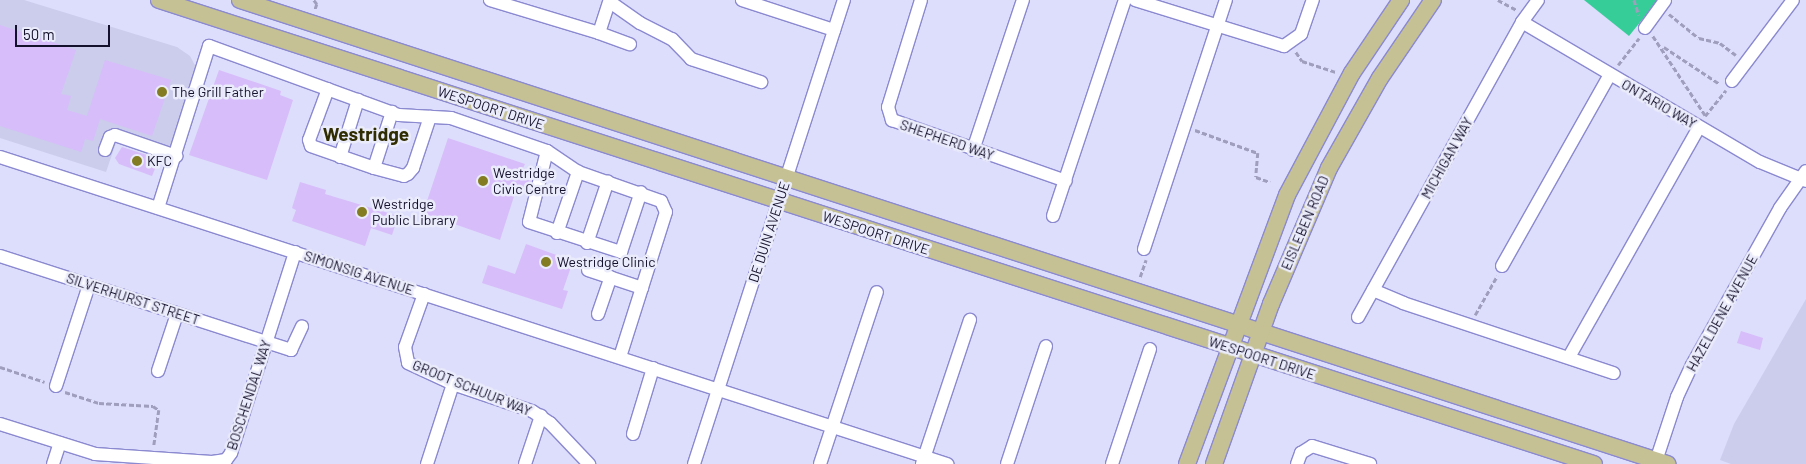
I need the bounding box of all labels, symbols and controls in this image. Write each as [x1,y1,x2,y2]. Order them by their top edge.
scale bar [18,15,112,47]
text: 50 m [23,25,55,43]
street label: ONTARIO WAY [1618,76,1700,132]
street label: WESPOORT DRIVE [436,83,546,133]
place label: The Grill Father [172,84,264,100]
marker: The Grill Father [156,86,168,98]
street label: MICHIGAN WAY [1418,114,1476,202]
street label: SHEPHERD WAY [898,116,996,164]
district label: Westridge [323,123,409,145]
place label: KFC [147,153,172,169]
marker: KFC [131,155,143,167]
place label: Westridge Civic Centre [493,165,566,198]
street label: EISLEBEN ROAD [1278,173,1332,273]
marker: Westridge Civic Centre [477,175,489,187]
street label: DE DUIN AVENUE [745,180,793,284]
place label: Westridge Public Library [372,196,456,228]
marker: Westridge Public Library [356,206,368,218]
street label: WESPOORT DRIVE [821,208,931,258]
street label: SIMONSIG AVENUE [302,247,416,299]
street label: HAZELDENE AVENUE [1683,252,1761,374]
place label: Westridge Clinic [557,254,656,270]
marker: Westridge Clinic [539,255,553,269]
street label: SILVERHURST STREET [64,270,202,328]
street label: WESPOORT DRIVE [1207,333,1317,383]
street label: BOSCHENDAL WAY [223,338,275,452]
street label: GROOT SCHUUR WAY [410,356,534,420]

